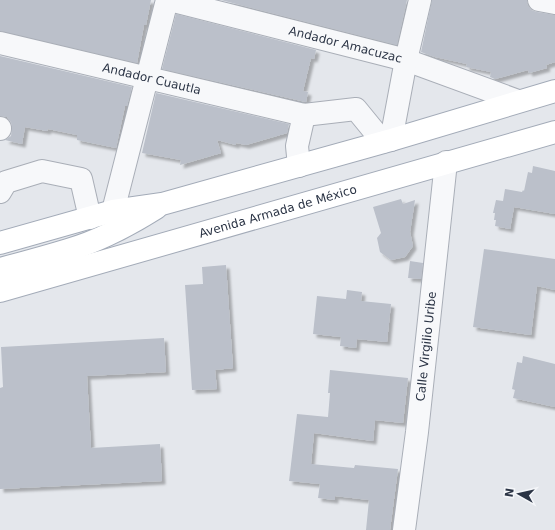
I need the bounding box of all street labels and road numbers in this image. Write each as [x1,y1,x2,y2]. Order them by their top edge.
street label: Andador Amacuzac [287,23,404,66]
street label: Andador Cuautla [101,61,203,97]
street label: Avenida Armada de México [197,182,358,241]
street label: Calle Virgilio Uribe [413,291,439,402]

